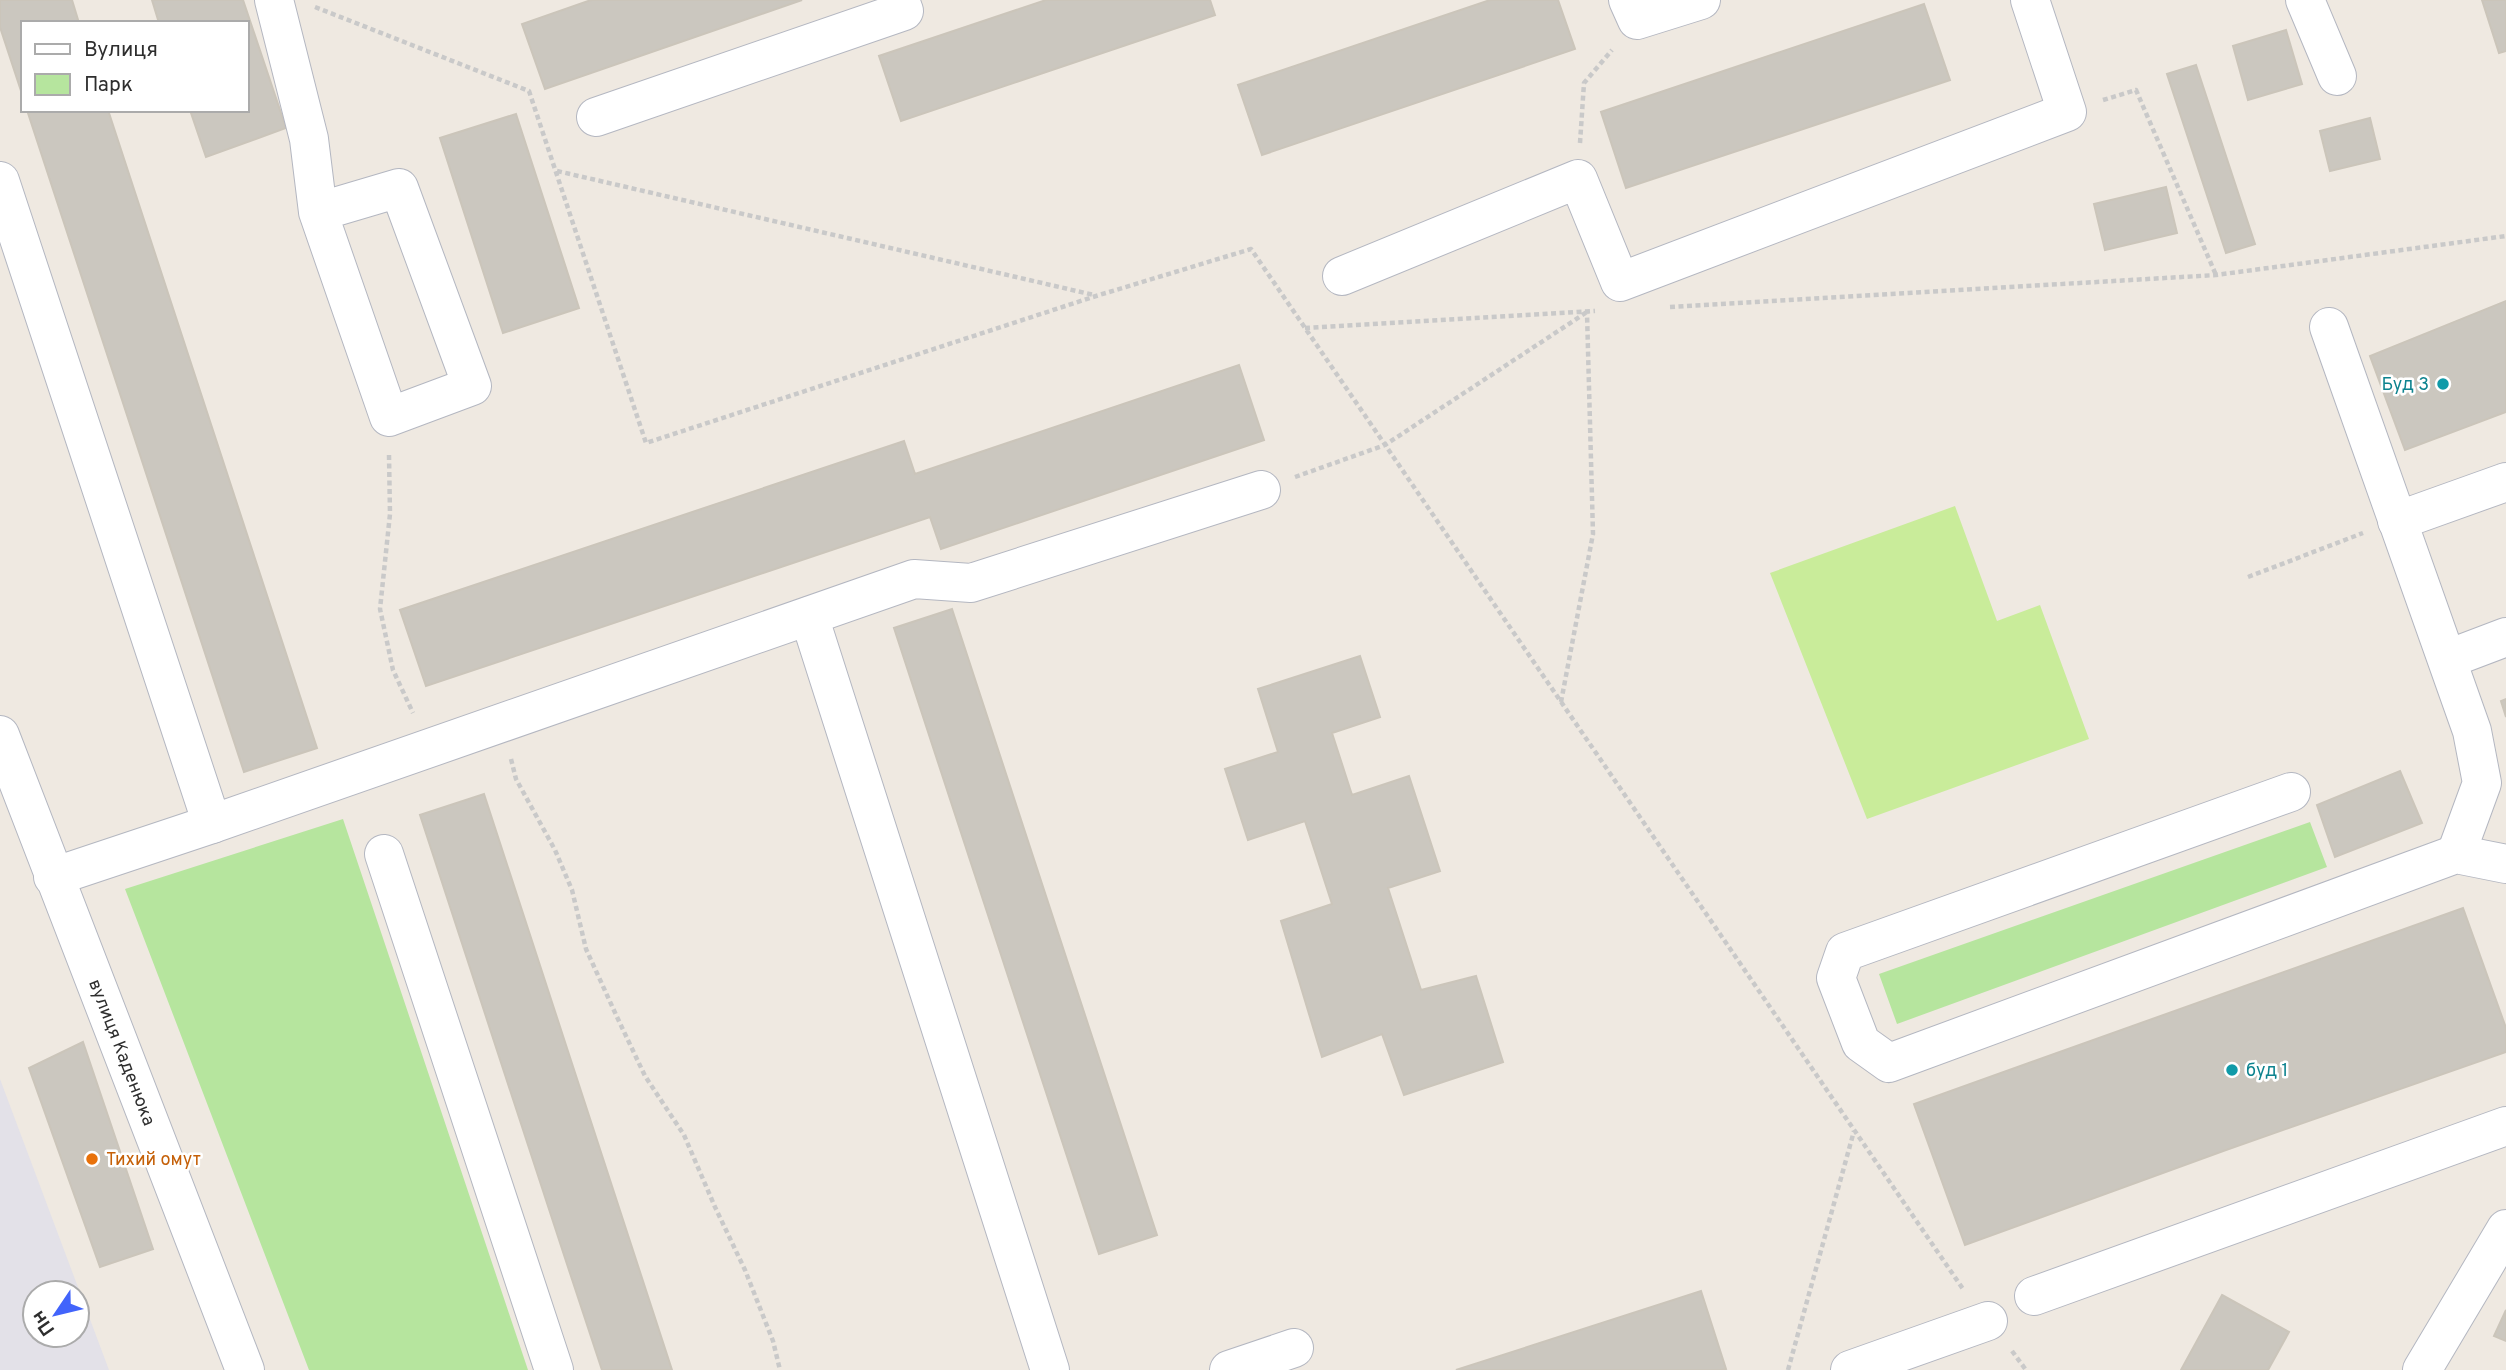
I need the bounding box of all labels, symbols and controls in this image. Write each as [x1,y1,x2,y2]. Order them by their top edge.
legend [21,21,248,112]
text: Вулиця [84,37,158,64]
text: Парк [84,72,133,99]
place label: Буд 3 [2381,374,2429,397]
marker: Буд 3 [2435,376,2451,392]
street label: вулиця Каденюка [82,976,160,1129]
place label: буд 1 [2246,1060,2288,1083]
marker: буд 1 [2224,1062,2240,1078]
place label: Тихий омут [106,1149,201,1172]
marker: Тихий омут [84,1151,100,1167]
north arrow [21,1279,91,1349]
text: Пн [27,1305,61,1340]

